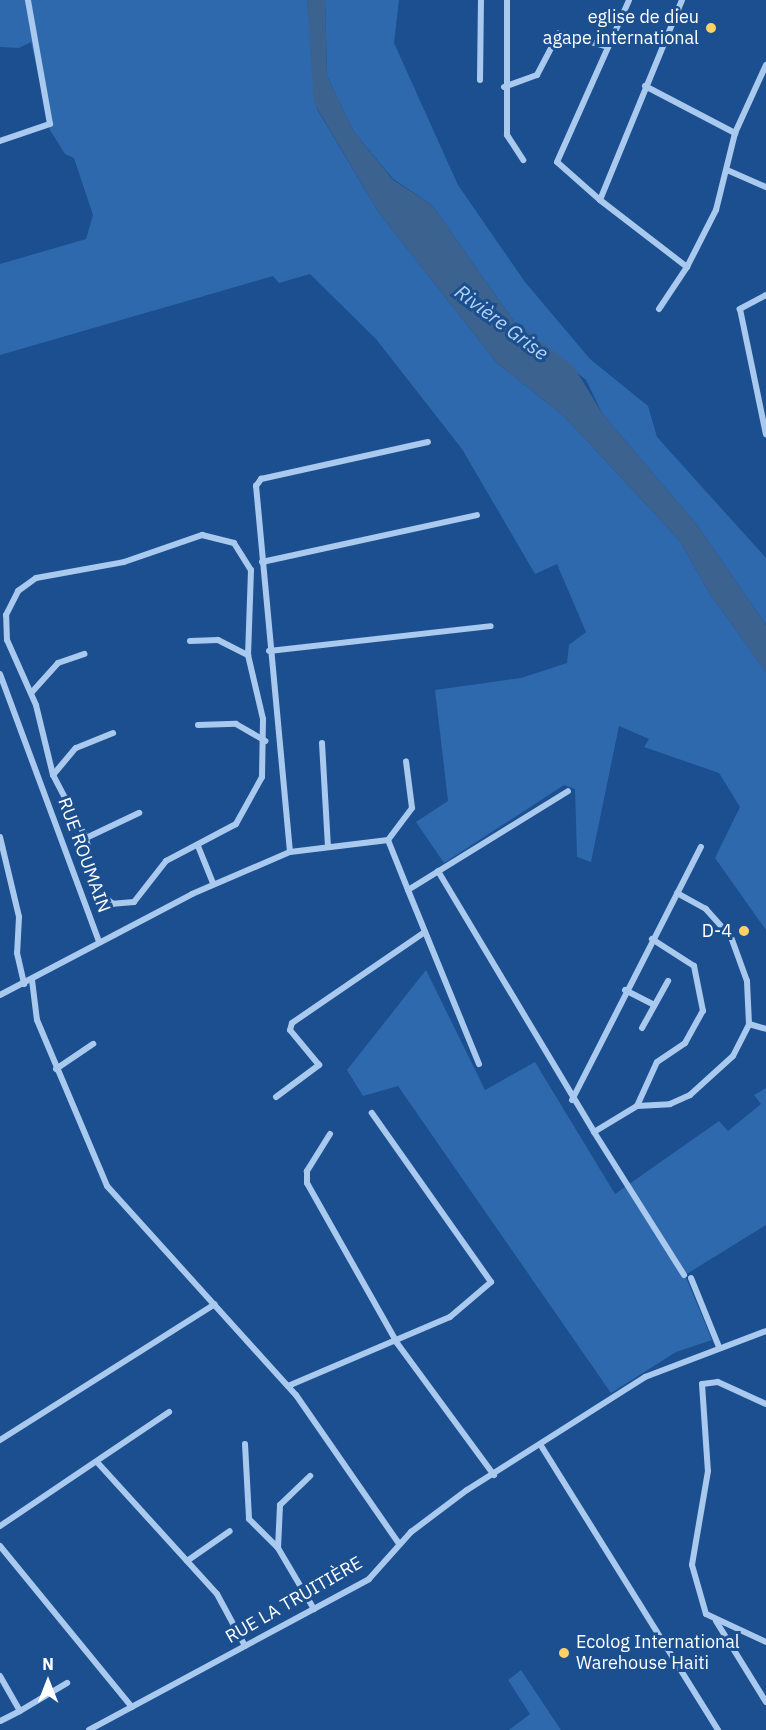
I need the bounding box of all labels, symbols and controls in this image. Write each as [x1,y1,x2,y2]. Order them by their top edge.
place label: eglise de dieu agape international [543,7,699,50]
marker: eglise de dieu agape international [704,21,718,35]
water label: Rivière Grise [451,279,553,365]
street label: RUE ROUMAIN [53,795,115,915]
place label: D-4 [702,920,732,942]
marker: D-4 [737,924,751,938]
street label: RUE LA TRUITIÈRE [222,1552,366,1648]
place label: Ecolog International Warehouse Haiti [576,1632,740,1674]
marker: Ecolog International Warehouse Haiti [557,1646,571,1660]
north arrow [18,1652,78,1712]
text: N [42,1654,54,1674]

